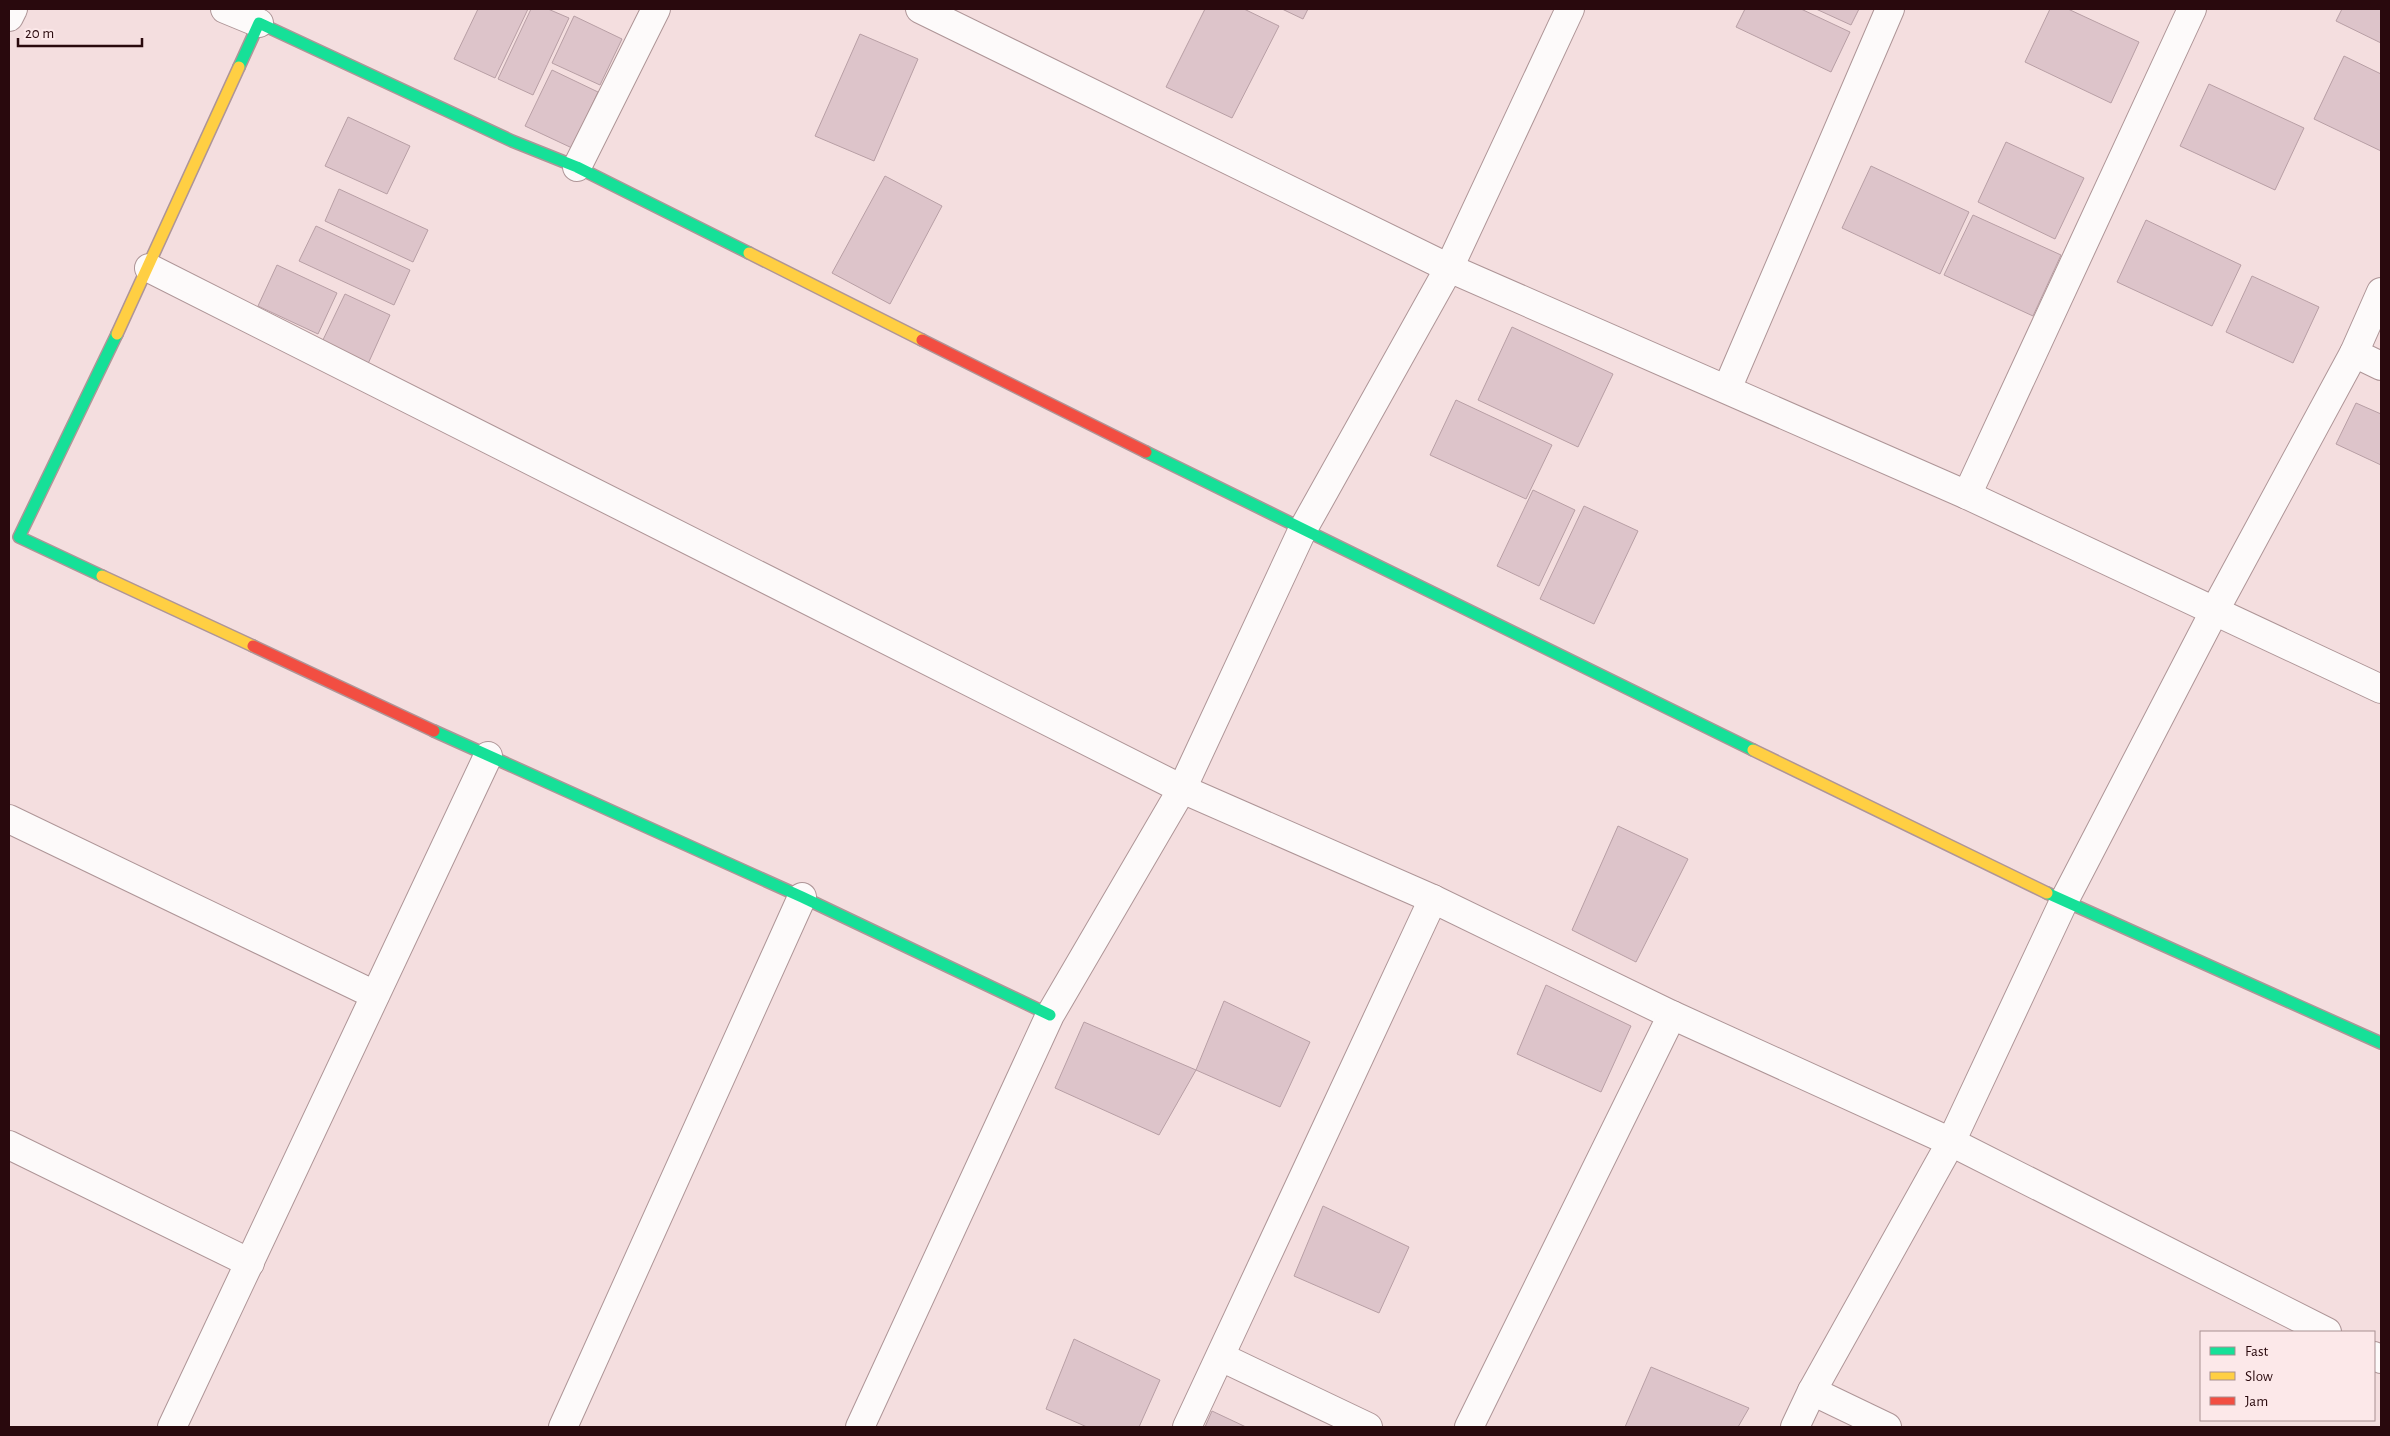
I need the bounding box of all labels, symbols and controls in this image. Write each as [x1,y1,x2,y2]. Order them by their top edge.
scale bar [18,15,141,47]
text: 20 m [25,26,54,41]
legend [2200,1331,2375,1421]
text: Fast [2245,1344,2269,1359]
text: Slow [2245,1369,2273,1384]
text: Jam [2245,1394,2268,1409]

